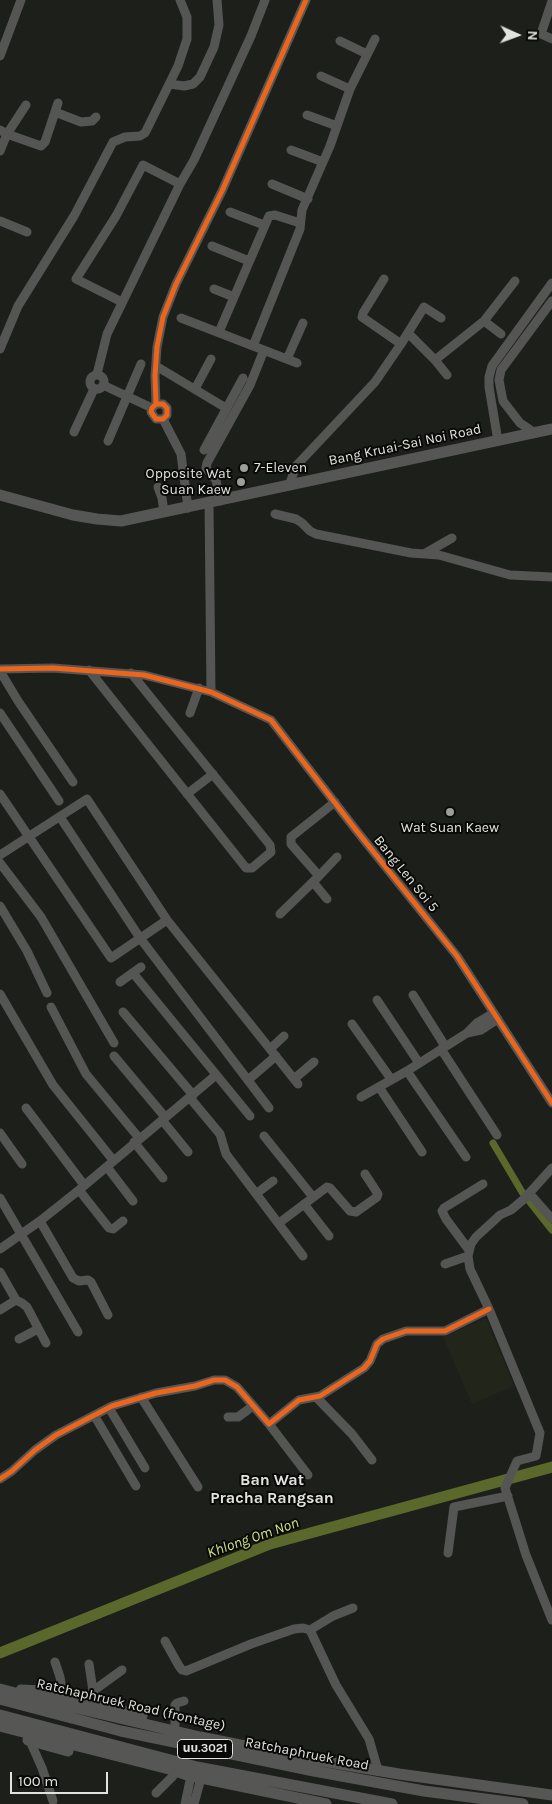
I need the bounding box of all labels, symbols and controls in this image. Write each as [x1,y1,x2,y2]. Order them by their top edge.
north arrow [492,10,542,60]
text: N [524,30,541,41]
street label: Bang Kruai-Sai Noi Road [327,421,483,469]
place label: 7-Eleven [254,460,307,476]
marker: 7-Eleven [238,462,250,474]
place label: Opposite Wat Suan Kaew [146,466,231,498]
marker: Opposite Wat Suan Kaew [235,476,247,488]
marker: Wat Suan Kaew [444,806,456,818]
place label: Wat Suan Kaew [401,820,499,836]
street label: Bang Len Soi 5 [370,833,442,915]
district label: Ban Wat Pracha Rangsan [210,1470,334,1508]
water label: Khlong Om Non [205,1514,301,1562]
street label: Ratchaphruek Road (frontage) [35,1675,227,1735]
street label: Ratchaphruek Road [244,1734,370,1774]
road number: นบ.3021 [178,1740,232,1758]
scale bar [12,1762,110,1794]
text: 100 m [18,1772,58,1790]

